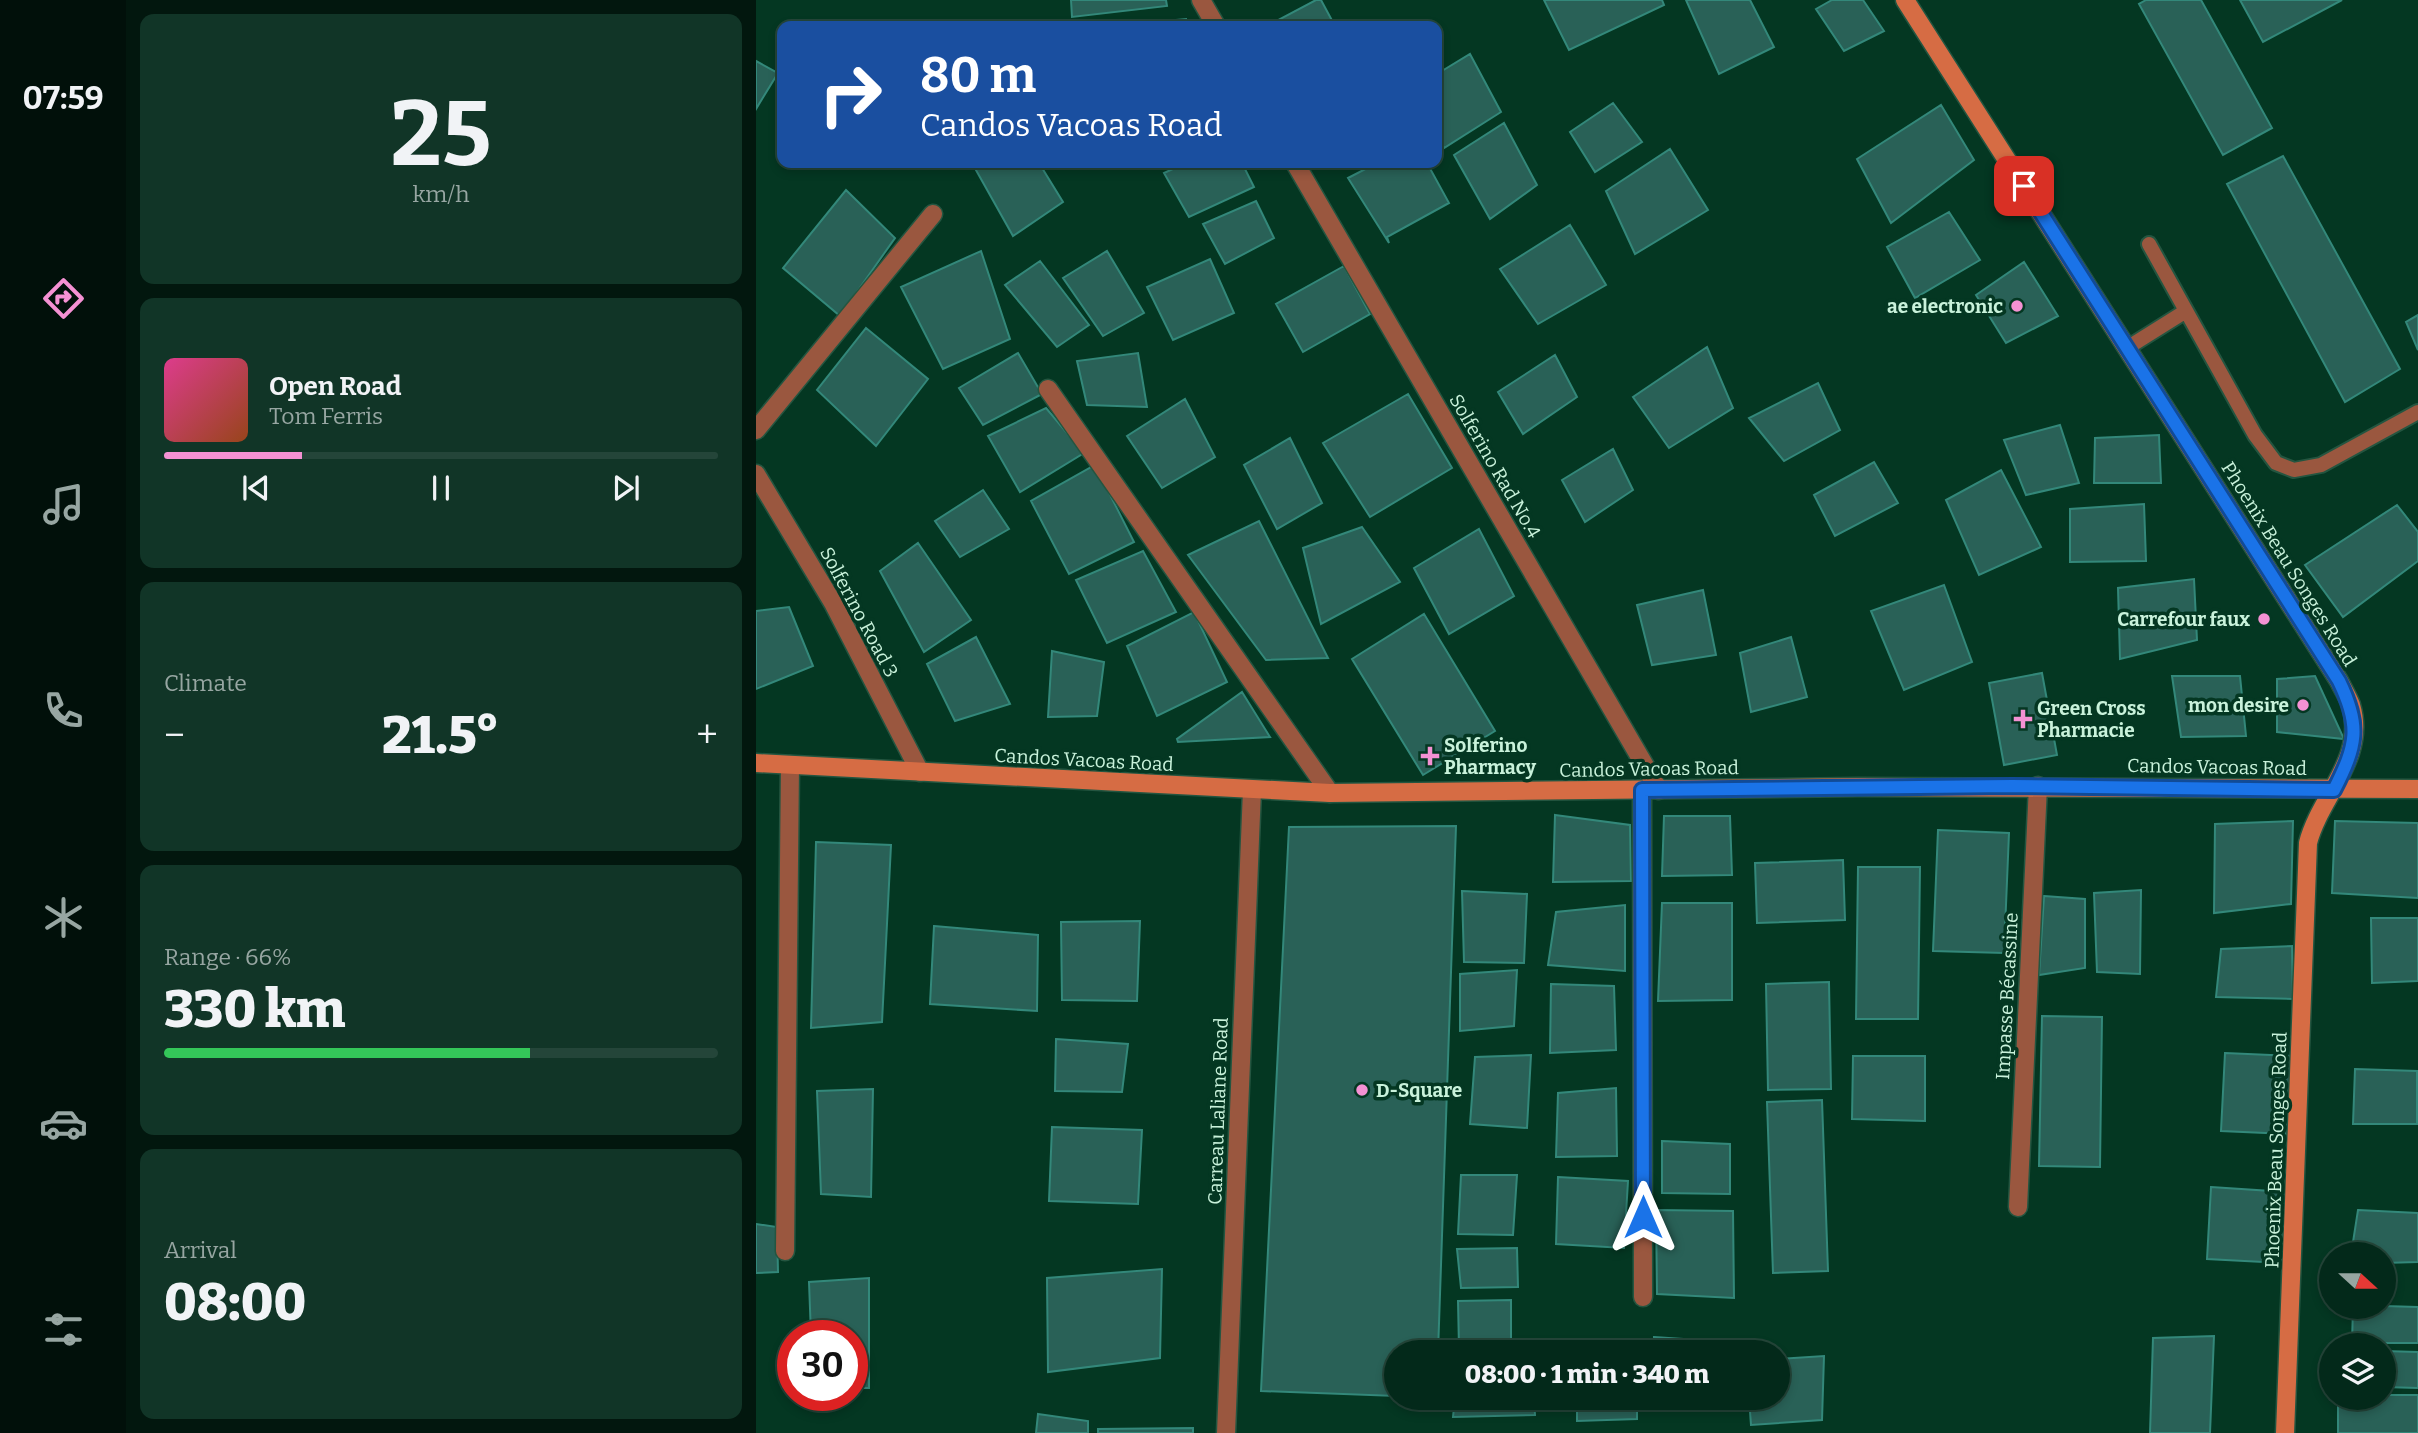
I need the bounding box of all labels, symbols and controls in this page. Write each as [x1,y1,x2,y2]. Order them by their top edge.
text: 80 m [920,46,1036,105]
icon: right [805,49,896,140]
text: 07:59 [22,79,104,117]
text: 25 [390,80,492,189]
text: Candos Vacoas Road [920,106,1222,144]
pin [1994,156,2054,216]
icon: arrive [2005,167,2043,205]
text: km/h [413,180,469,208]
icon: directions [39,274,88,323]
place label: ae electronic [1887,295,2003,318]
marker: ae electronic [2009,298,2025,314]
text: Open Road [269,371,401,402]
street label: Solferino Rad No.4 [1444,390,1546,542]
text: Tom Ferris [269,402,383,430]
street label: Phoenix Beau Songes Road [2217,458,2361,670]
icon: previous [237,469,275,507]
icon: pause [422,469,460,507]
icon: next [607,469,645,507]
icon: music [39,480,88,529]
street label: Solferino Road 3 [815,543,903,681]
place label: Carrefour faux [2117,608,2250,631]
marker: Carrefour faux [2256,611,2272,627]
text: Climate [164,669,247,697]
icon: phone [39,686,88,735]
place label: mon desire [2188,694,2289,717]
place label: Green Cross Pharmacie [2037,697,2146,742]
marker: mon desire [2295,697,2311,713]
text: 21.5° [382,704,499,767]
marker: Green Cross Pharmacie [2015,711,2031,727]
text: − [164,712,185,758]
text: + [696,712,718,758]
place label: Solferino Pharmacy [1444,734,1536,779]
street label: Candos Vacoas Road [994,744,1174,776]
marker: Solferino Pharmacy [1422,748,1438,764]
street label: Candos Vacoas Road [2127,754,2307,780]
street label: Candos Vacoas Road [1559,756,1739,782]
icon: climate [39,893,88,942]
street label: Impasse Bécassine [1991,912,2023,1080]
text: Range · 66% [164,943,292,971]
text: 330 km [164,978,346,1041]
street label: Carreau Laliane Road [1203,1017,1233,1205]
street label: Phoenix Beau Songes Road [2260,1031,2292,1269]
place label: D-Square [1376,1079,1462,1102]
marker: D-Square [1354,1082,1370,1098]
icon: car [39,1099,88,1148]
position arrow [1606,1180,1680,1254]
text: Arrival [164,1236,237,1264]
north arrow [2319,1242,2396,1320]
map controls [2319,1242,2396,1410]
text: 08:00 [164,1271,306,1334]
icon: filters [39,1305,88,1354]
speed limit sign: 30 [777,1320,868,1411]
button: layers [2319,1333,2396,1410]
text: 08:00 · 1 min · 340 m [1465,1359,1709,1390]

